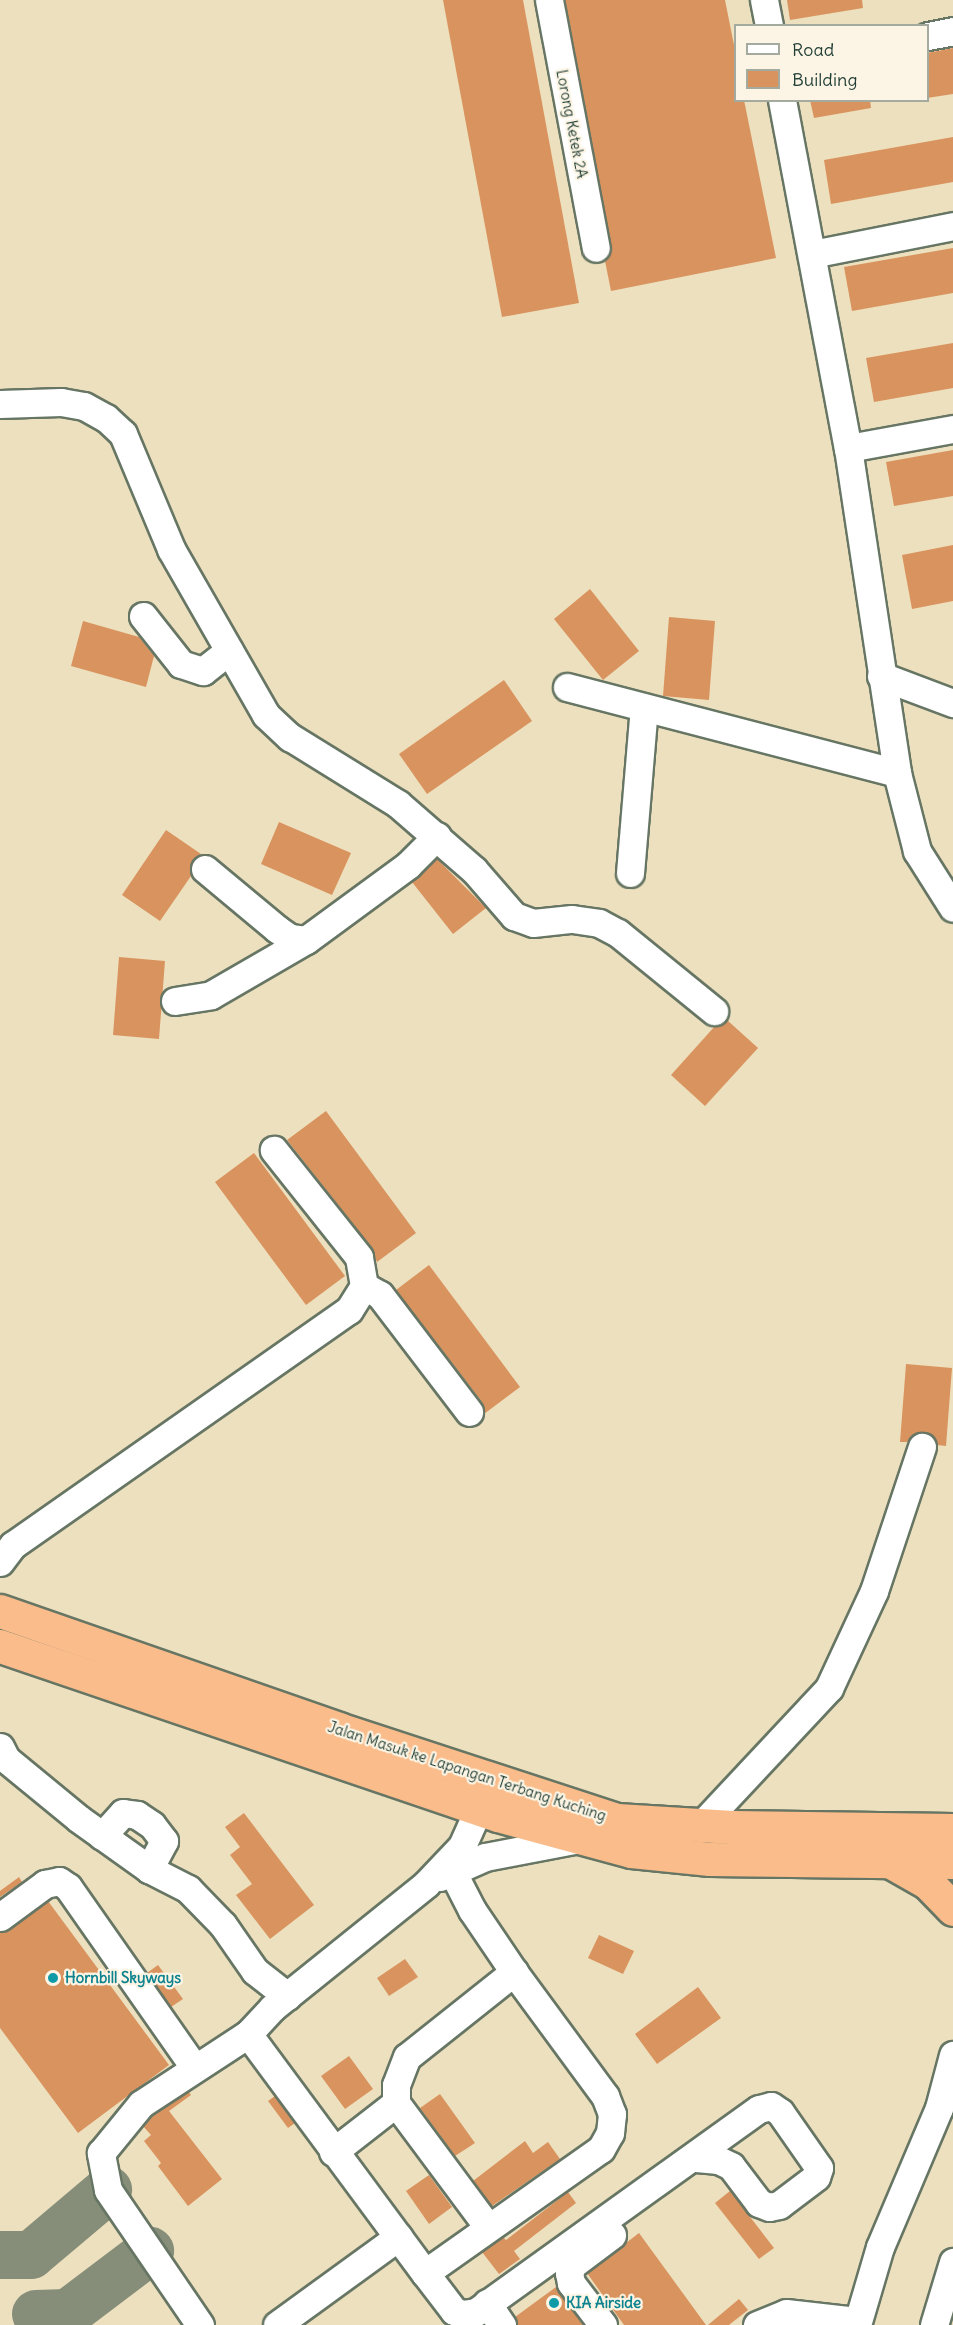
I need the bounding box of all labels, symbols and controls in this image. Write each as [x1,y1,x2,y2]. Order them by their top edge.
legend [734,24,929,102]
text: Road [792,38,834,61]
street label: Lorong Ketek 2A [553,68,591,180]
text: Building [792,68,857,91]
street label: Jalan Masuk ke Lapangan Terbang Kuching [326,1717,608,1825]
place label: Hornbill Skyways [65,1969,181,1987]
marker: Hornbill Skyways [46,1971,60,1985]
place label: KIA Airside [566,2294,641,2312]
marker: KIA Airside [547,2296,561,2310]

